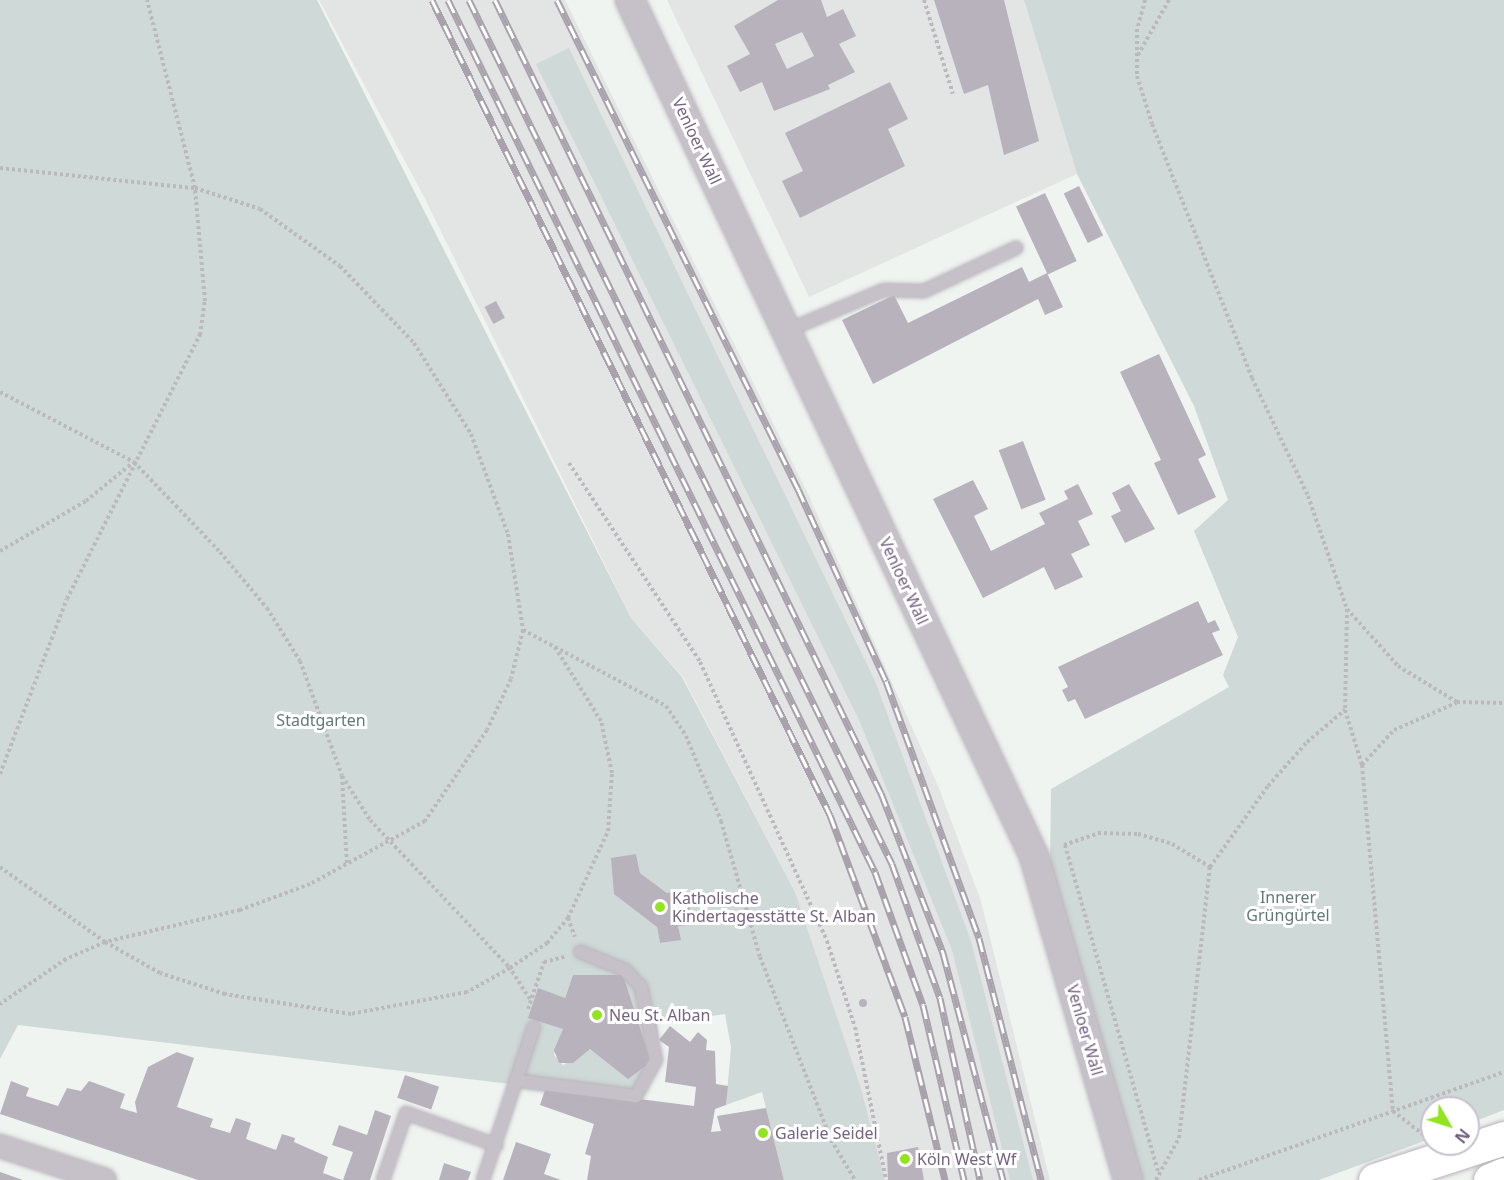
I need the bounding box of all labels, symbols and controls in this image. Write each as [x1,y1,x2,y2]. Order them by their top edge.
street label: Venloer Wall [669,95,725,187]
street label: Venloer Wall [876,535,932,627]
park label: Stadtgarten [276,710,366,730]
park label: Innerer Grüngürtel [1246,887,1330,925]
place label: Katholische Kindertagesstätte St. Alban [672,888,876,926]
marker: Katholische Kindertagesstätte St. Alban [653,900,667,914]
street label: Venloer Wall [1063,982,1107,1078]
place label: Neu St. Alban [609,1005,710,1025]
marker: Neu St. Alban [590,1008,604,1022]
north arrow [1420,1096,1480,1156]
place label: Galerie Seidel [775,1123,878,1143]
text: N [1450,1124,1475,1148]
marker: Galerie Seidel [756,1126,770,1140]
place label: Köln West Wf [917,1149,1016,1169]
marker: Köln West Wf [898,1152,912,1166]

